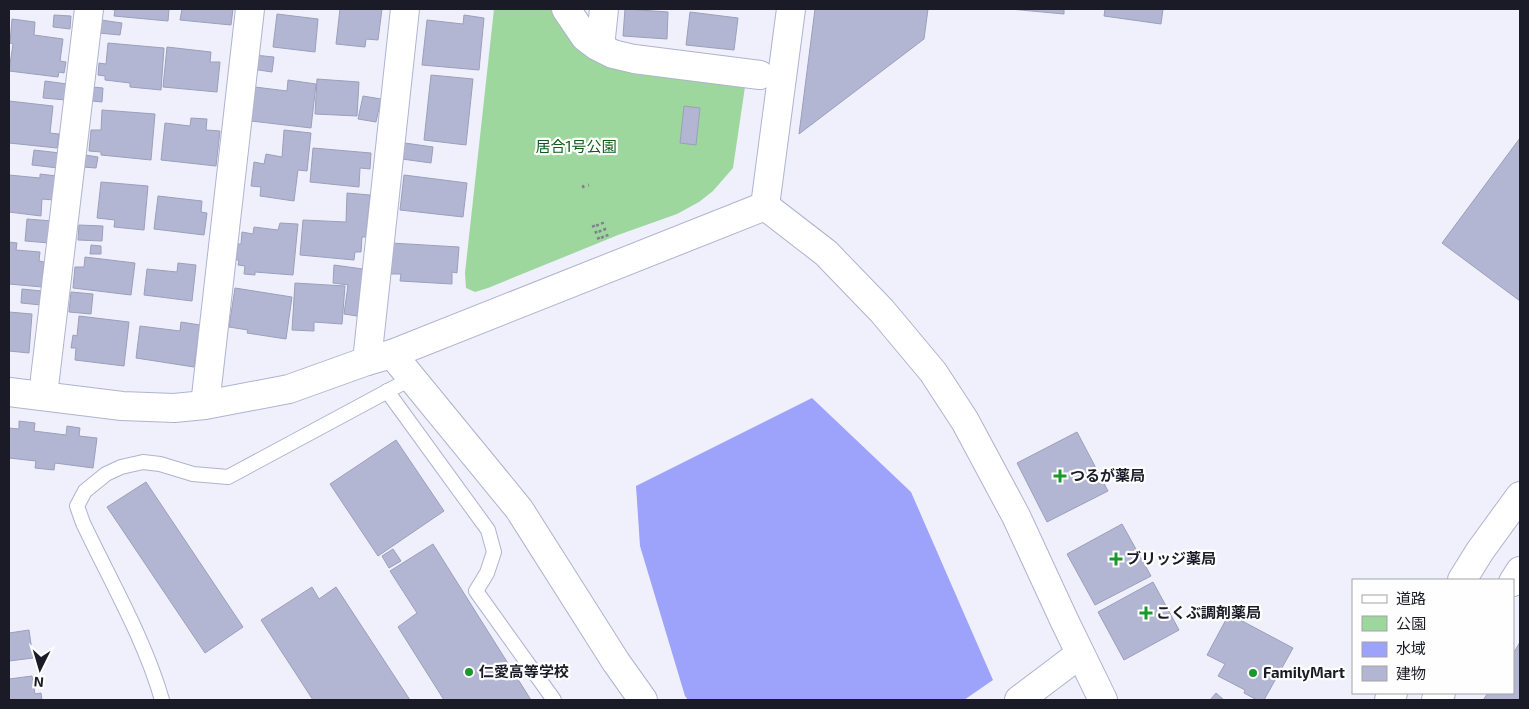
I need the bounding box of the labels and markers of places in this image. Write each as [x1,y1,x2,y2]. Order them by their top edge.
place label: つるが薬局 [1070,466,1145,484]
marker: つるが薬局 [1054,470,1066,482]
place label: ブリッジ薬局 [1126,549,1216,567]
marker: ブリッジ薬局 [1110,553,1122,565]
place label: こくぶ調剤薬局 [1156,603,1261,621]
marker: こくぶ調剤薬局 [1140,607,1152,619]
place label: 仁愛高等学校 [479,662,569,680]
place label: FamilyMart [1263,663,1345,682]
marker: 仁愛高等学校 [463,666,475,678]
marker: FamilyMart [1247,667,1259,679]

